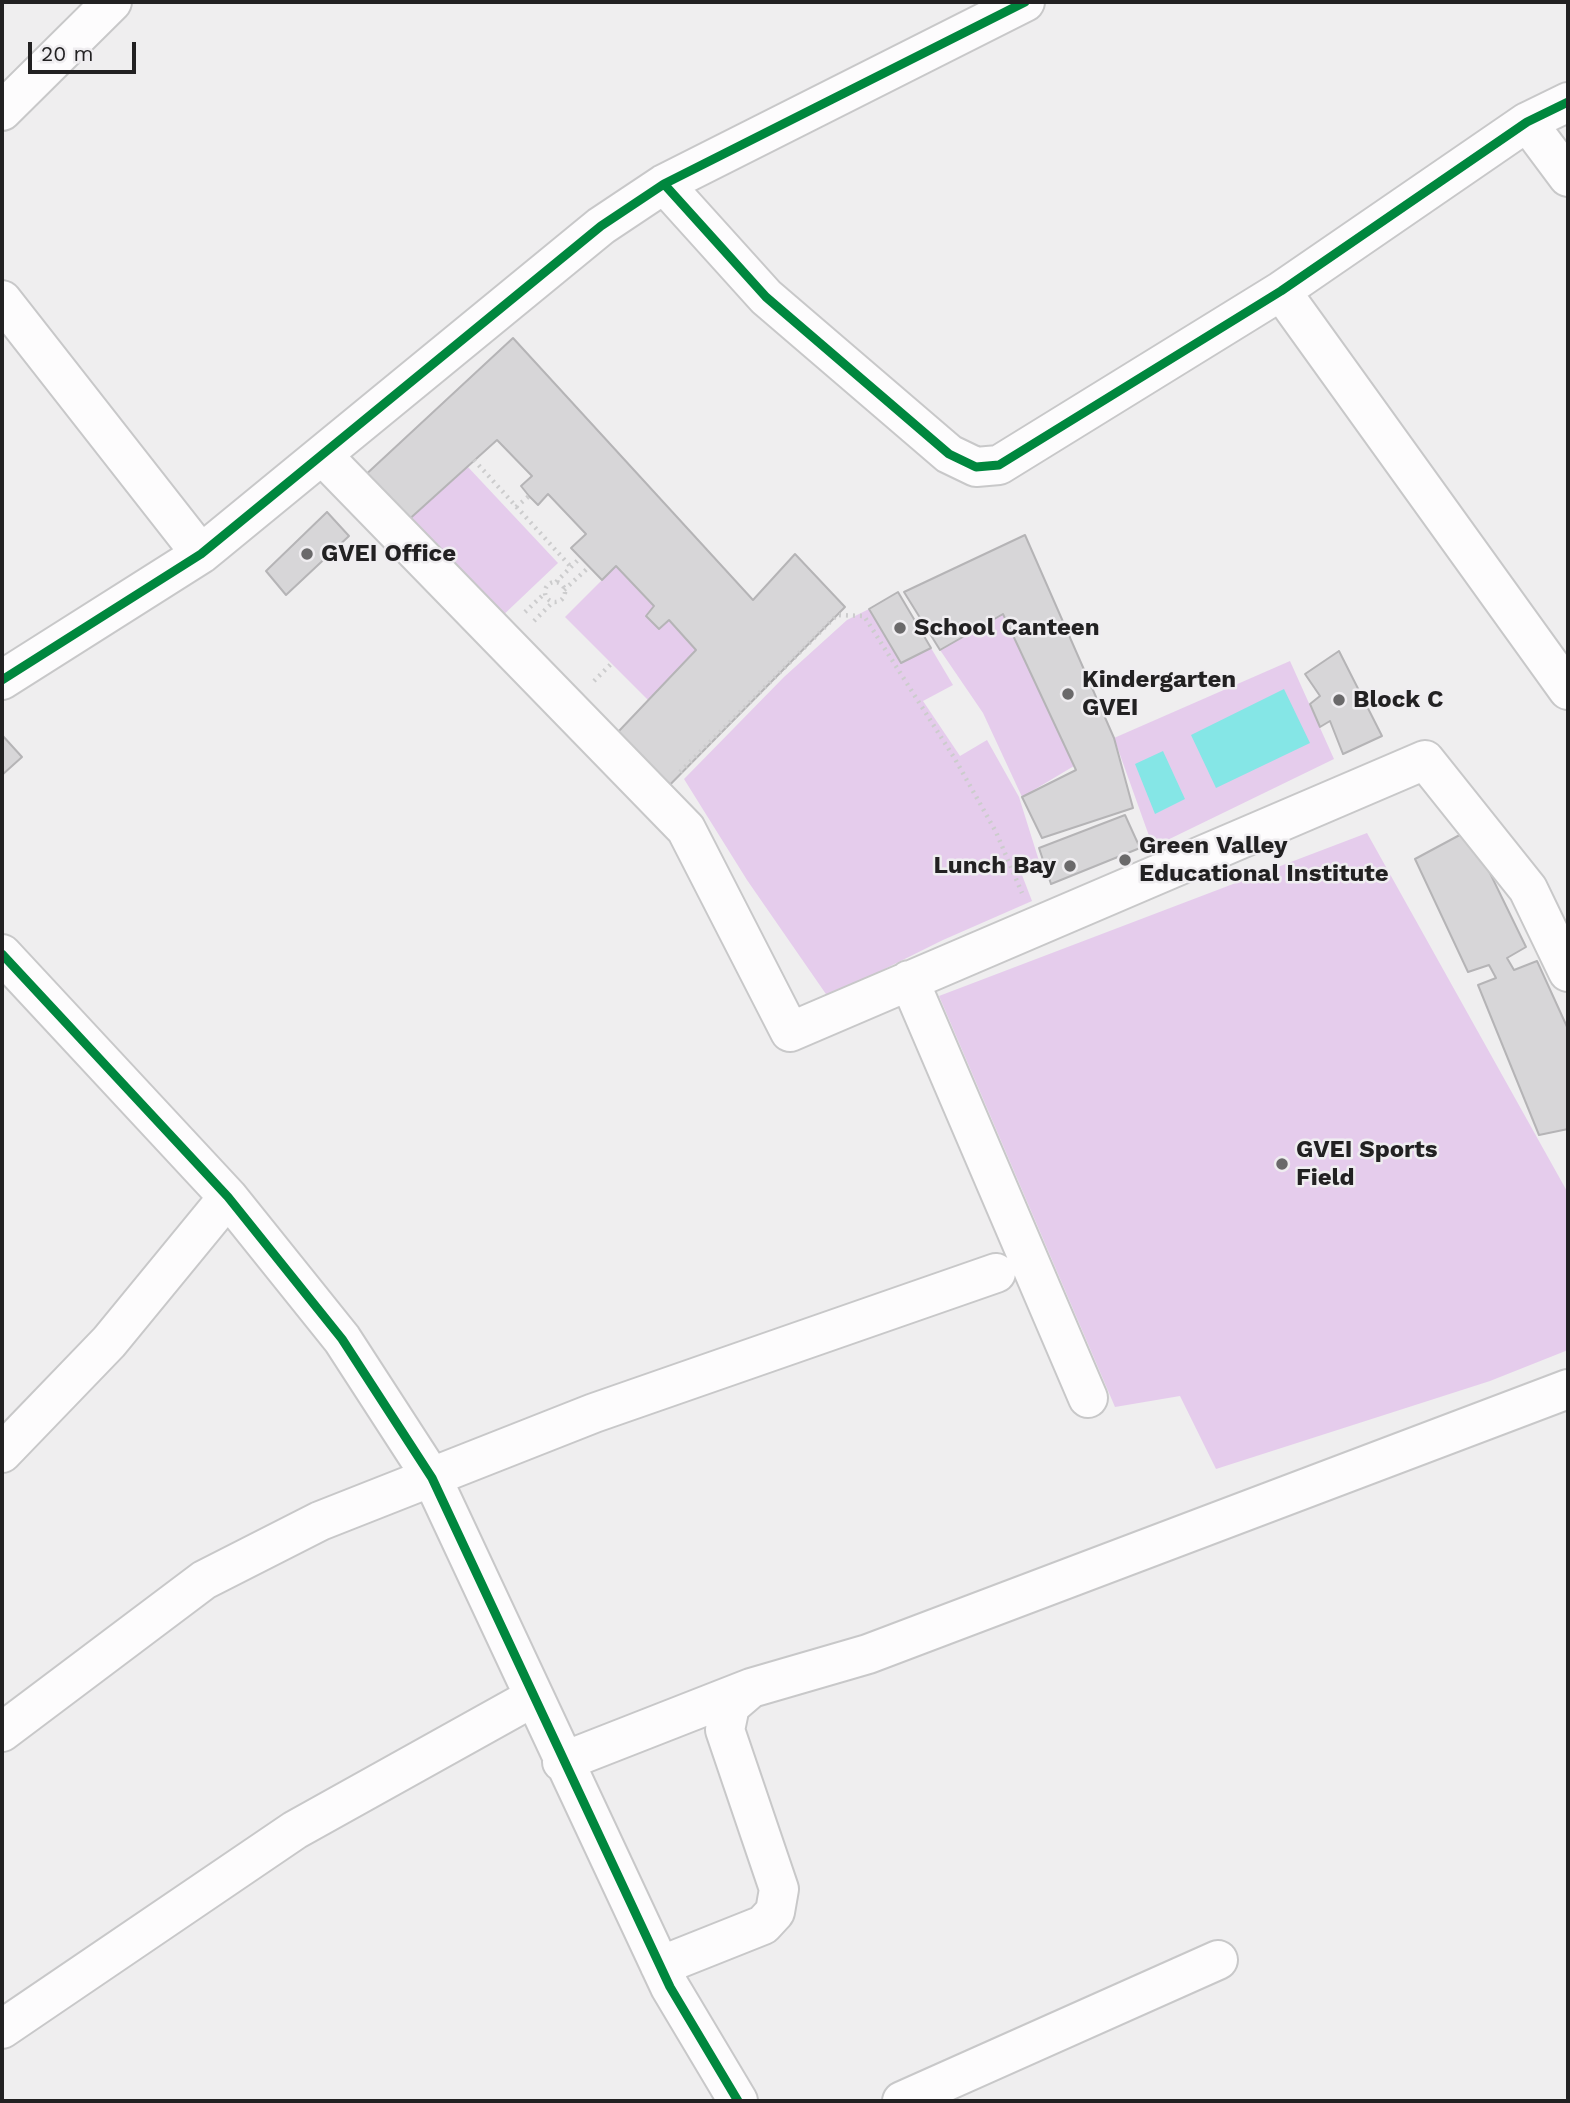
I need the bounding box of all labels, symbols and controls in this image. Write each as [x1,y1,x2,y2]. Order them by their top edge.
scale bar [32,28,140,72]
text: 20 m [41,41,93,66]
place label: GVEI Office [321,540,456,568]
marker: GVEI Office [299,546,315,562]
place label: School Canteen [914,614,1100,642]
marker: School Canteen [892,620,908,636]
place label: Kindergarten GVEI [1082,666,1236,722]
marker: Kindergarten GVEI [1060,686,1076,702]
place label: Block C [1353,686,1443,714]
marker: Block C [1331,692,1347,708]
place label: Green Valley Educational Institute [1139,832,1389,888]
place label: Lunch Bay [934,852,1056,880]
marker: Green Valley Educational Institute [1117,852,1133,868]
marker: Lunch Bay [1062,858,1078,874]
place label: GVEI Sports Field [1296,1136,1437,1192]
marker: GVEI Sports Field [1274,1156,1290,1172]

